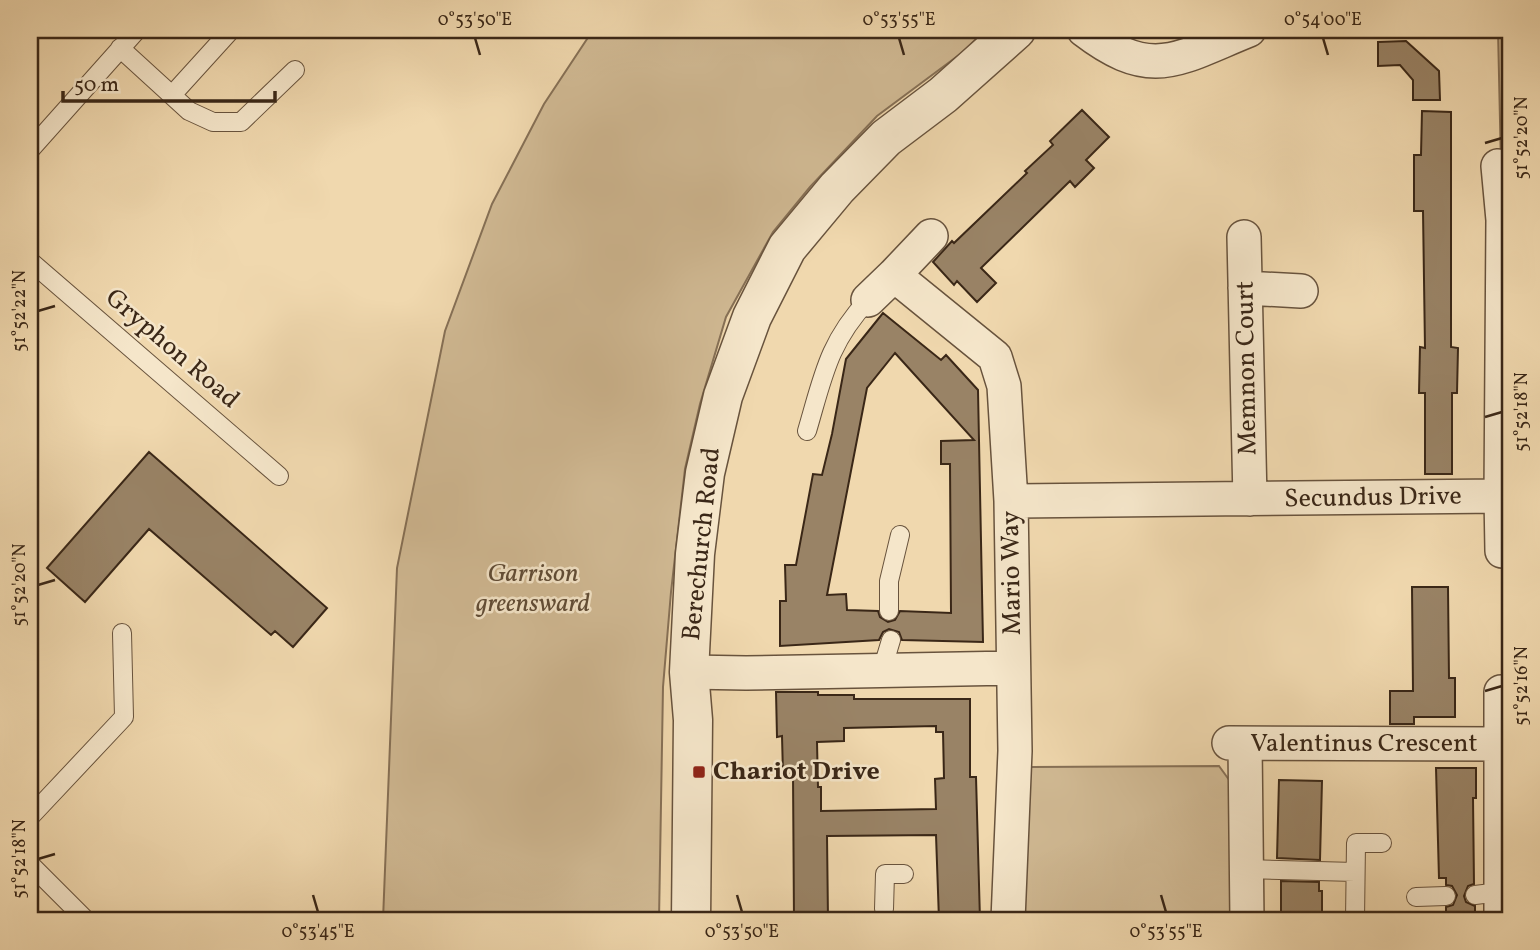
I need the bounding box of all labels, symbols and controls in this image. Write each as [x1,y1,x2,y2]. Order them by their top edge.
text: 0°53'50"E [438,8,512,33]
text: 0°53'55"E [863,8,936,33]
text: 0°54'00"E [1284,8,1362,33]
scale bar [63,60,275,104]
text: 50 m [74,71,119,100]
text: 51°52'20"N [1510,96,1535,180]
text: 51°52'22"N [8,270,33,352]
street label: Memnon Court [1227,280,1267,456]
street label: Gryphon Road [97,281,247,417]
text: 51°52'18"N [1510,372,1535,452]
street label: Berechurch Road [674,446,730,642]
street label: Secundus Drive [1284,478,1462,518]
street label: Mario Way [993,510,1031,636]
text: 51°52'20"N [8,543,33,627]
park label: Garrison greensward [475,556,591,622]
text: 51°52'16"N [1510,646,1535,726]
street label: Valentinus Crescent [1250,726,1478,762]
place label: Chariot Drive [713,754,880,790]
marker: Chariot Drive [691,764,707,780]
text: 51°52'18"N [8,819,33,899]
text: 0°53'45"E [281,920,355,945]
text: 0°53'50"E [705,920,779,945]
text: 0°53'55"E [1130,920,1203,945]

